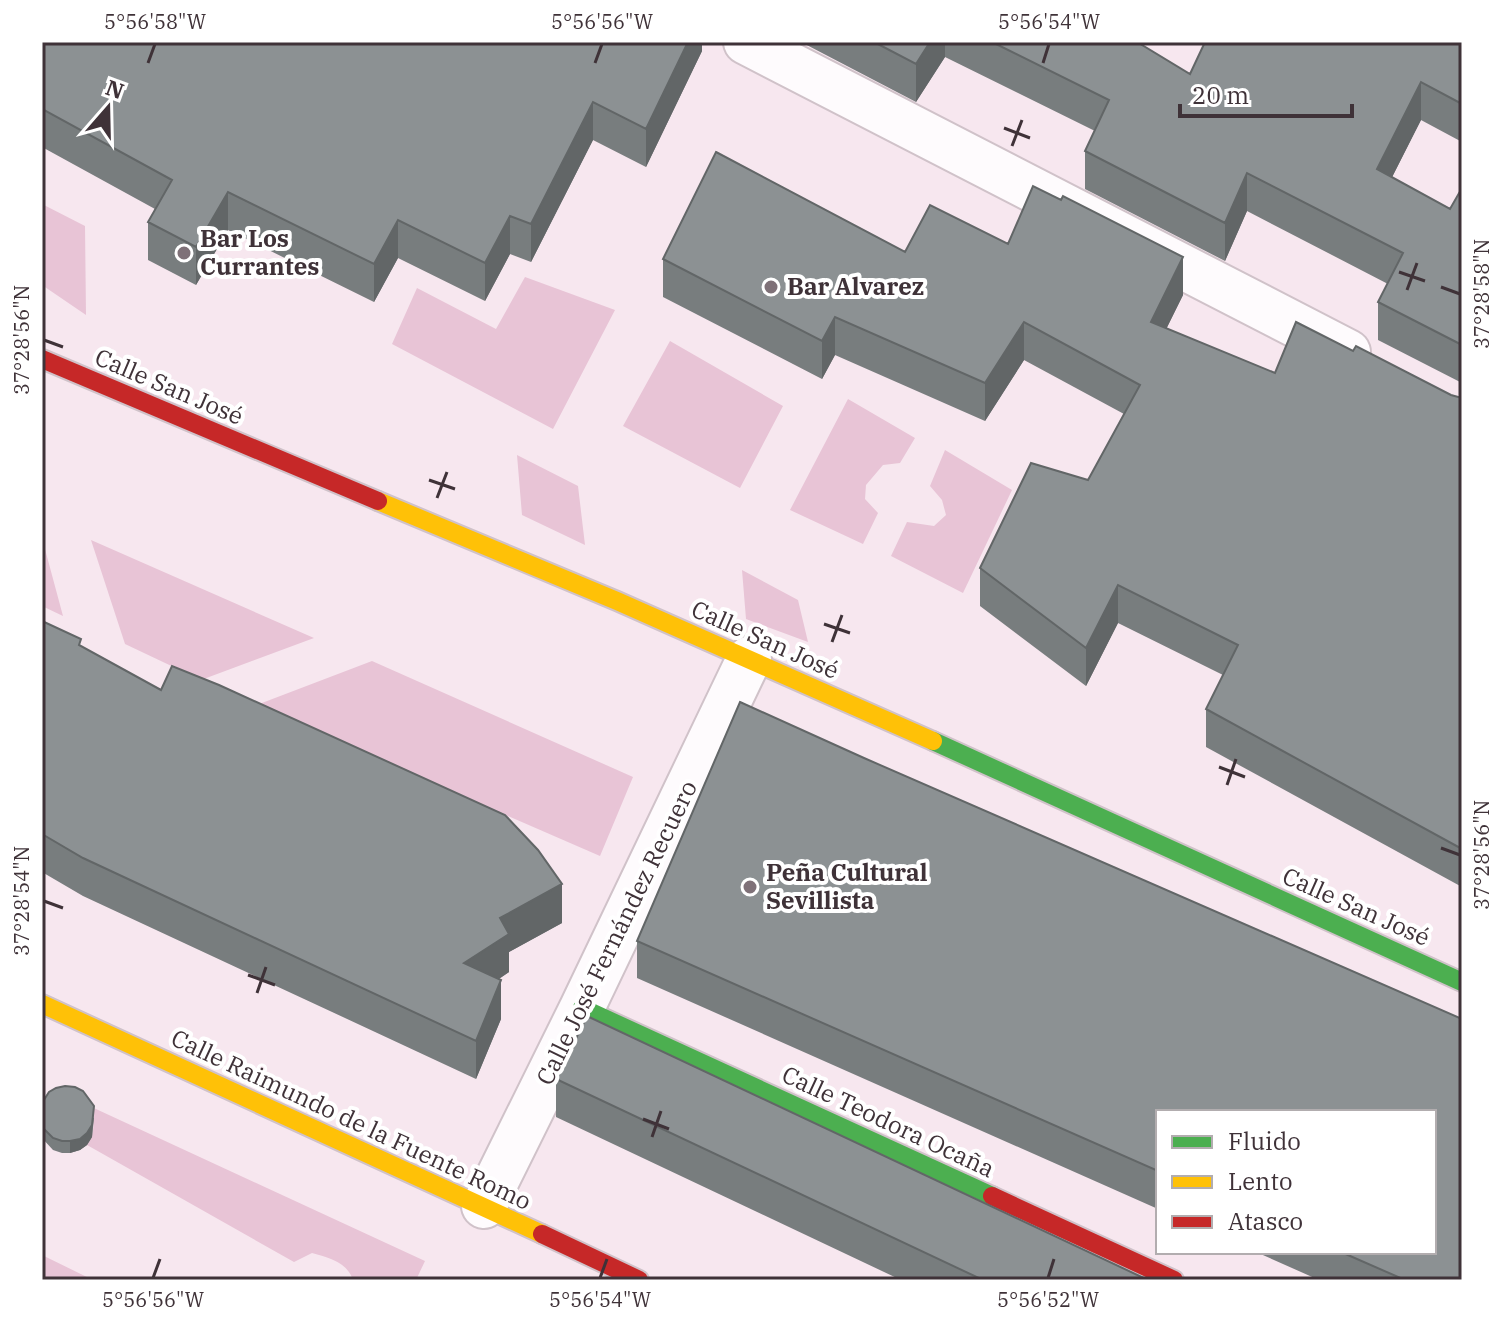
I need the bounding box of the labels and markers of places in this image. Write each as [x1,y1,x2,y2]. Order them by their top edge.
place label: Bar Los Currantes [200,222,319,282]
marker: Bar Los Currantes [175,244,193,262]
place label: Bar Alvarez [787,270,924,302]
marker: Bar Alvarez [762,278,780,296]
place label: Peña Cultural Sevillista [766,856,928,916]
marker: Peña Cultural Sevillista [741,878,759,896]

